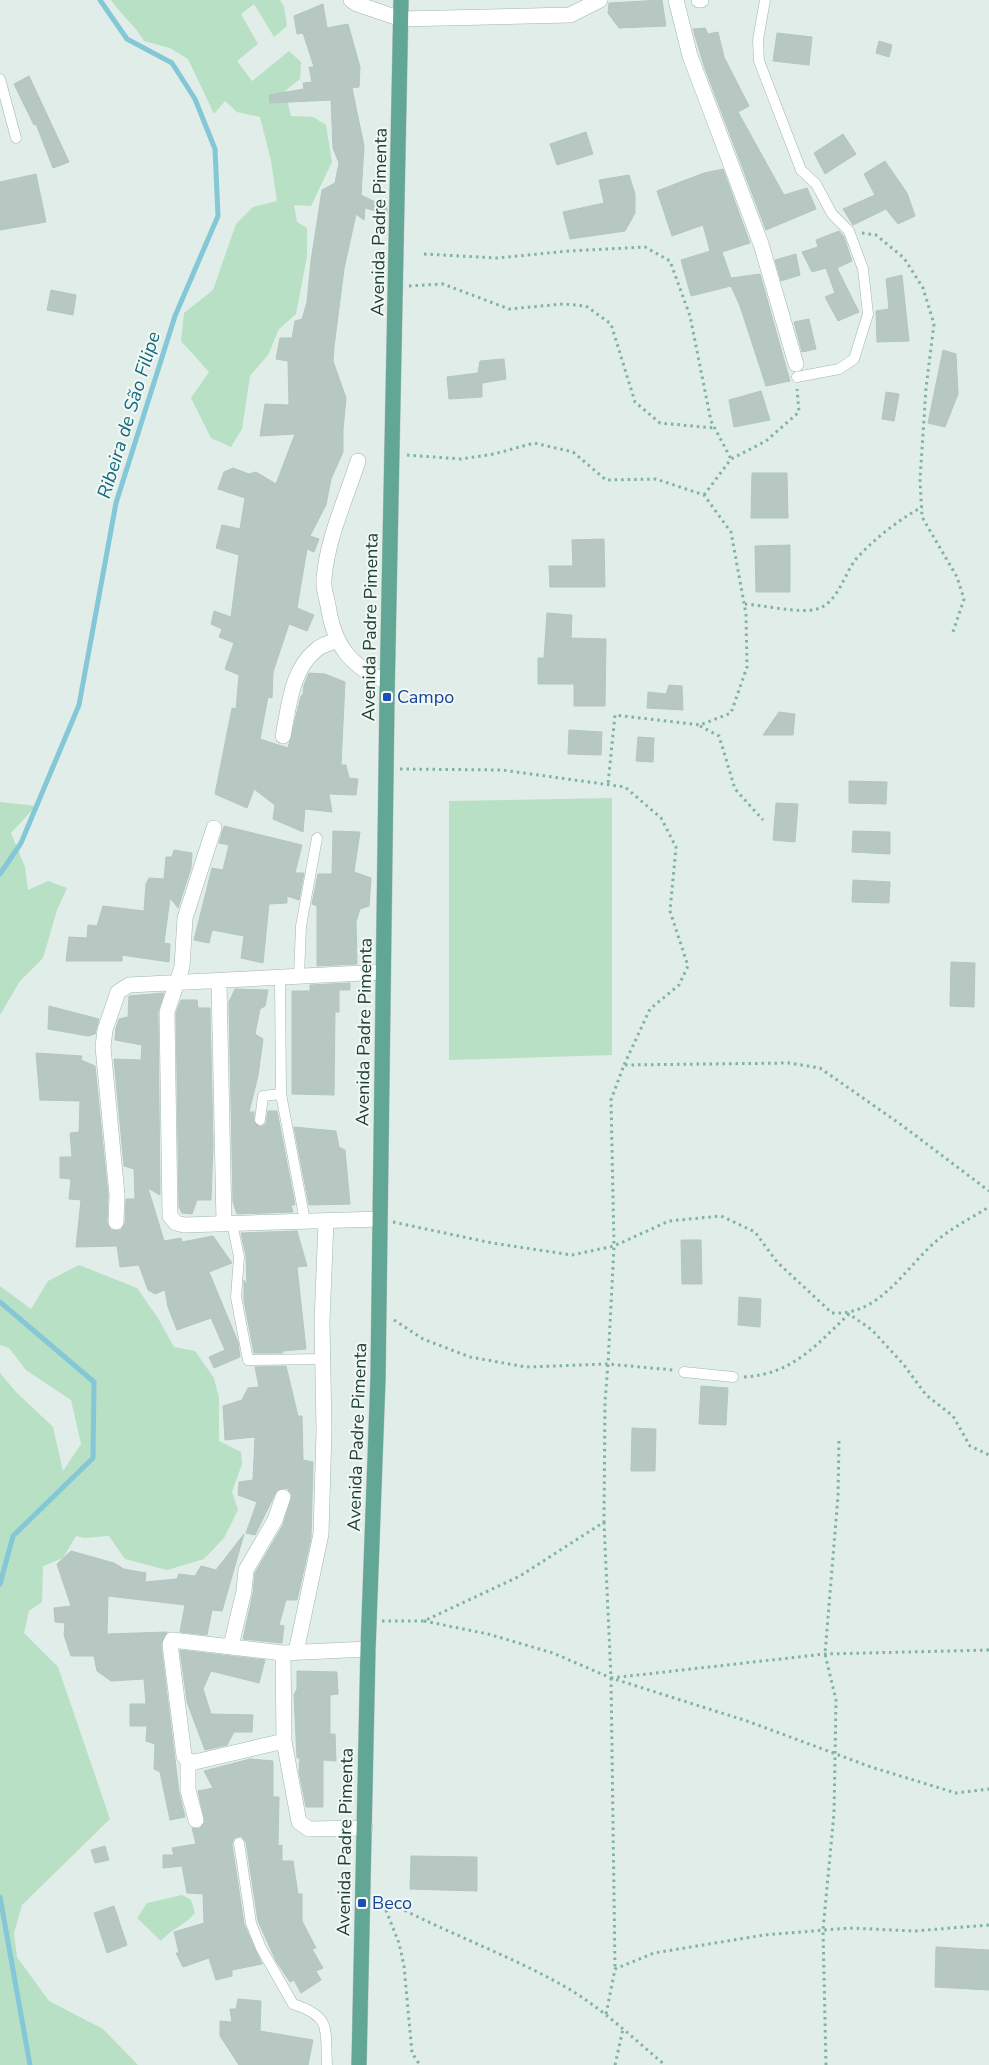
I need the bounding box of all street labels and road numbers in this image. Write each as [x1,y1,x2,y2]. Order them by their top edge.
street label: Avenida Padre Pimenta [365,128,393,316]
street label: Avenida Padre Pimenta [356,533,384,721]
street label: Avenida Padre Pimenta [350,938,378,1126]
street label: Avenida Padre Pimenta [342,1342,372,1532]
street label: Avenida Padre Pimenta [331,1748,359,1936]

